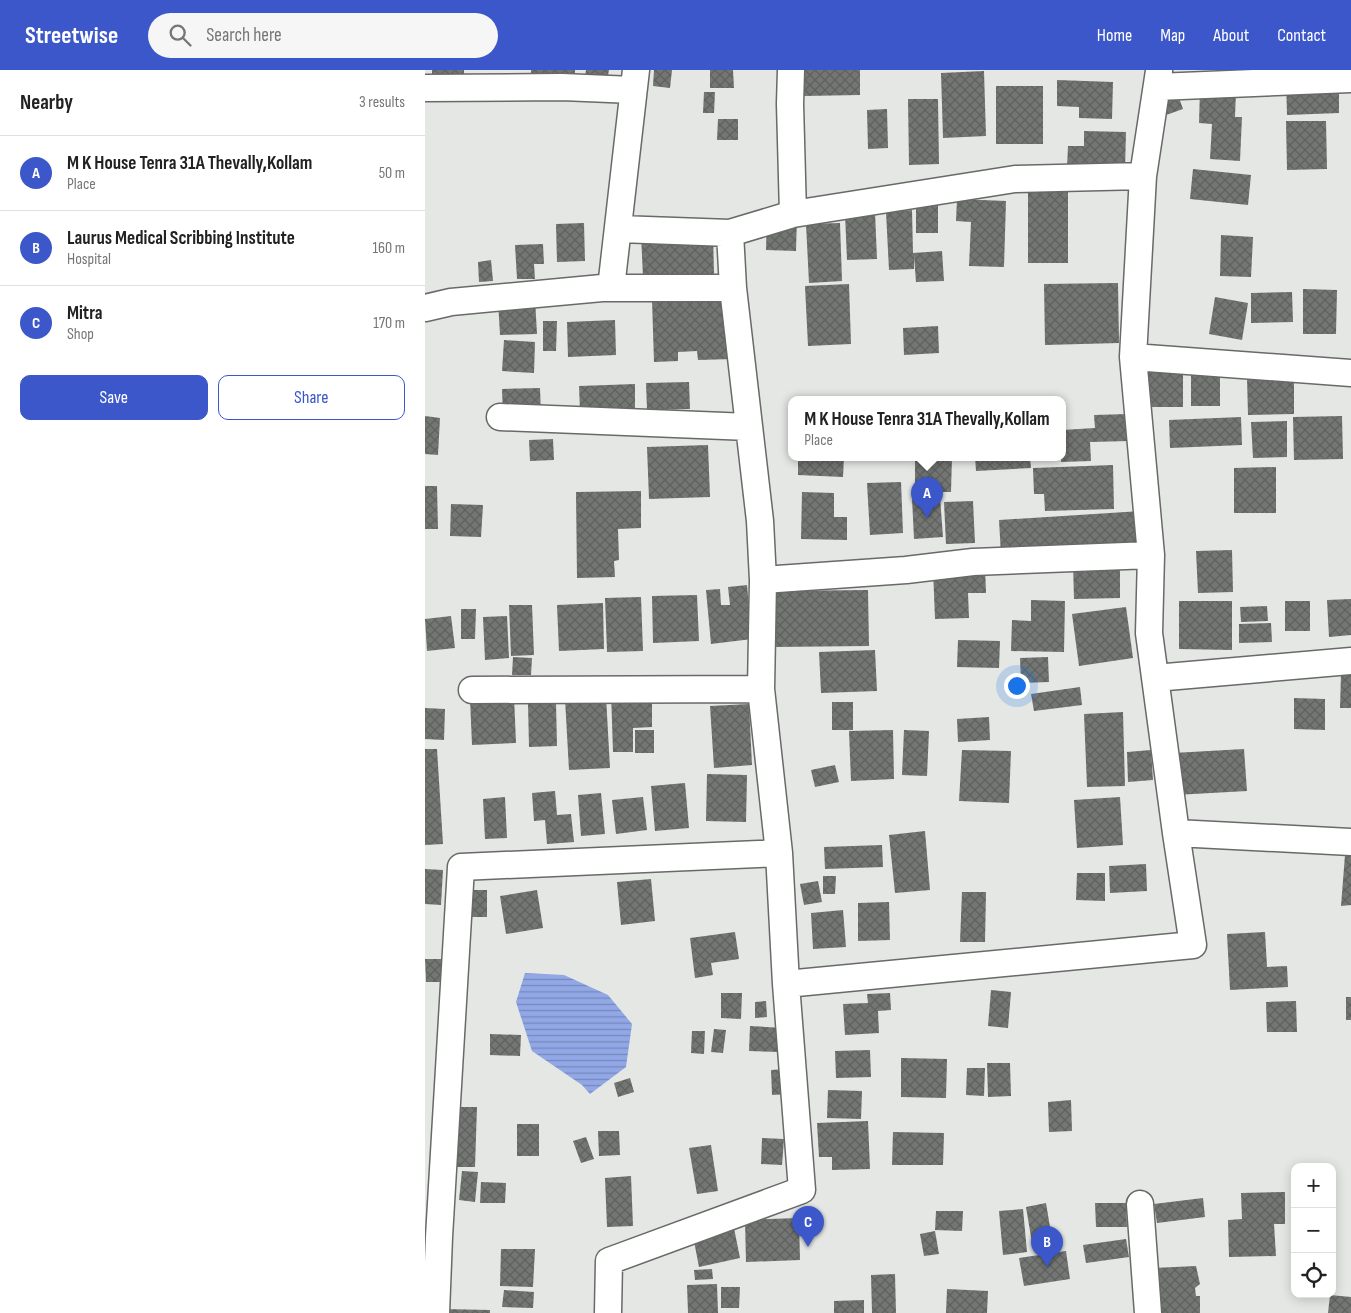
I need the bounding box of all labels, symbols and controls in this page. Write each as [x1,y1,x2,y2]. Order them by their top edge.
search box [148,13,498,58]
text: Streetwise [25,21,118,50]
icon: search [166,21,194,49]
text: Search here [206,24,282,47]
text: Home [1097,25,1132,46]
text: Map [1160,25,1185,46]
text: About [1213,25,1249,46]
text: Contact [1277,25,1326,46]
text: Nearby [20,90,73,115]
text: 3 results [359,93,405,112]
text: M K House Tenra 31A Thevally,Kollam [67,152,312,175]
text: A [32,164,40,183]
text: 50 m [379,164,405,183]
text: Place [67,175,96,194]
text: Laurus Medical Scribbing Institute [67,227,295,250]
text: B [32,239,40,258]
text: 160 m [372,239,405,258]
text: Hospital [67,250,111,269]
text: Mitra [67,302,103,325]
text: C [32,314,40,333]
text: 170 m [373,314,405,333]
text: Shop [67,325,94,344]
button: Save [20,375,208,420]
button: Share [218,375,405,420]
popup [788,396,1066,461]
text: M K House Tenra 31A Thevally,Kollam [804,408,1050,431]
text: Place [804,431,833,450]
pin: A [911,477,943,518]
your location [1004,673,1030,699]
map controls [1291,1163,1336,1298]
button: + [1291,1163,1336,1208]
pin: C [792,1206,824,1247]
button: − [1291,1208,1336,1253]
pin: B [1031,1226,1063,1267]
button: locate [1291,1253,1336,1298]

